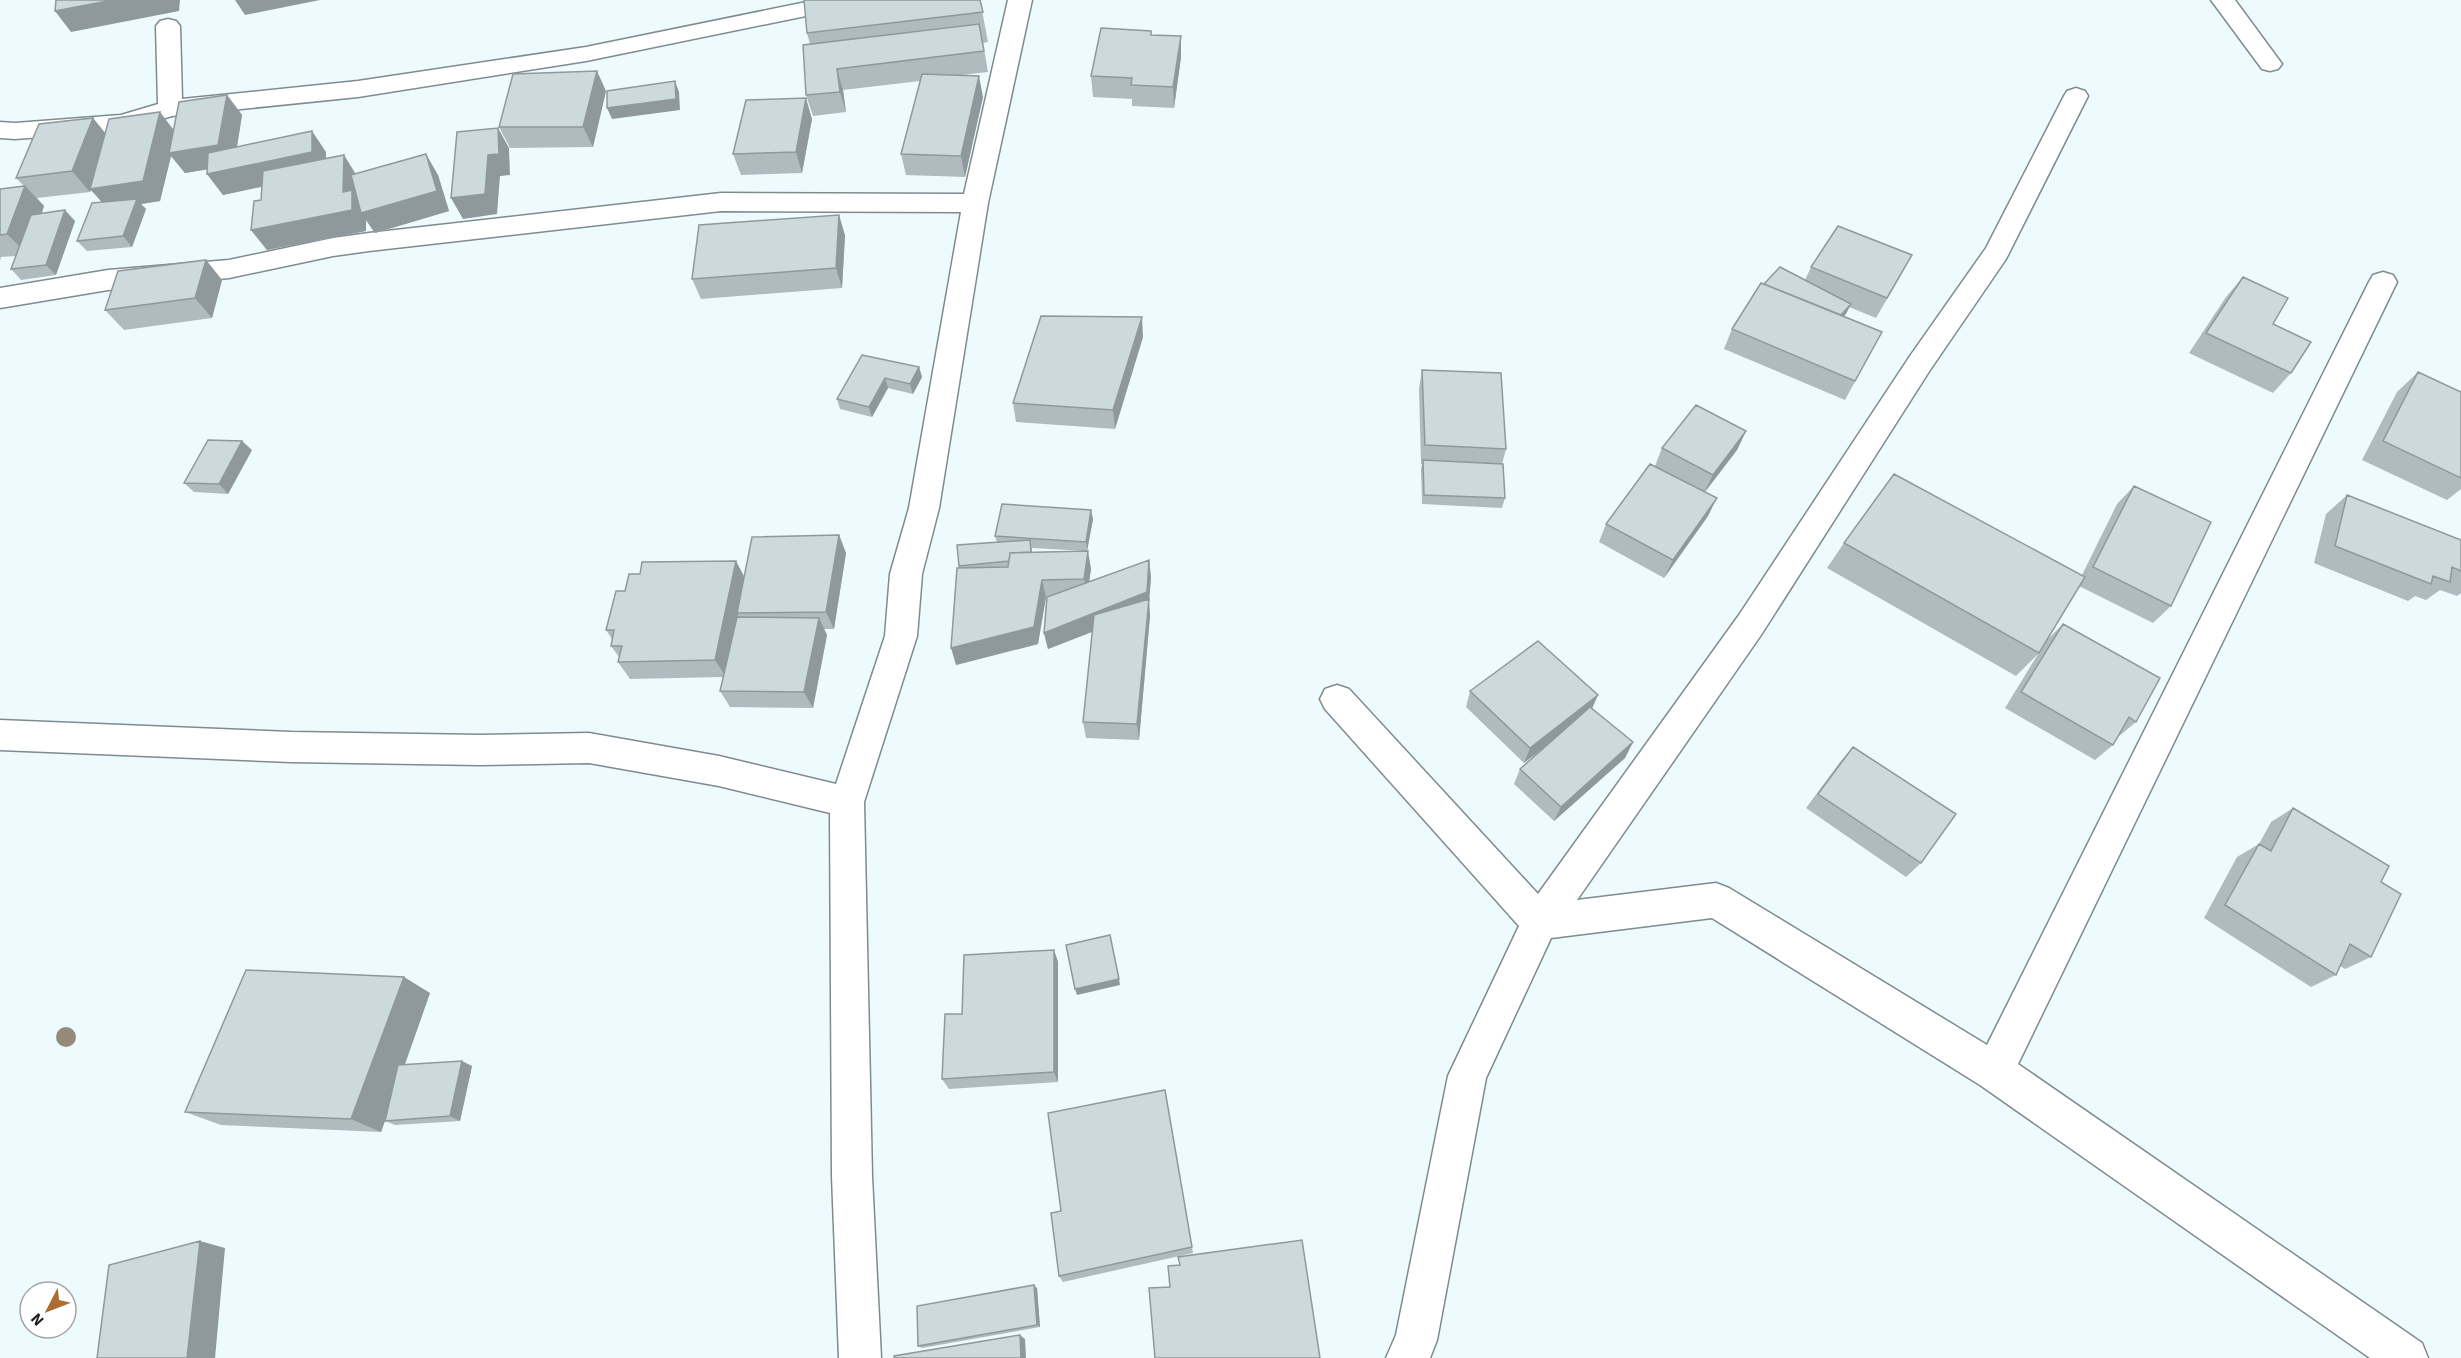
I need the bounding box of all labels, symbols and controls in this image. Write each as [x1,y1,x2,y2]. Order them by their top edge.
north arrow [18,1280,78,1340]
text: N [26,1308,49,1331]

